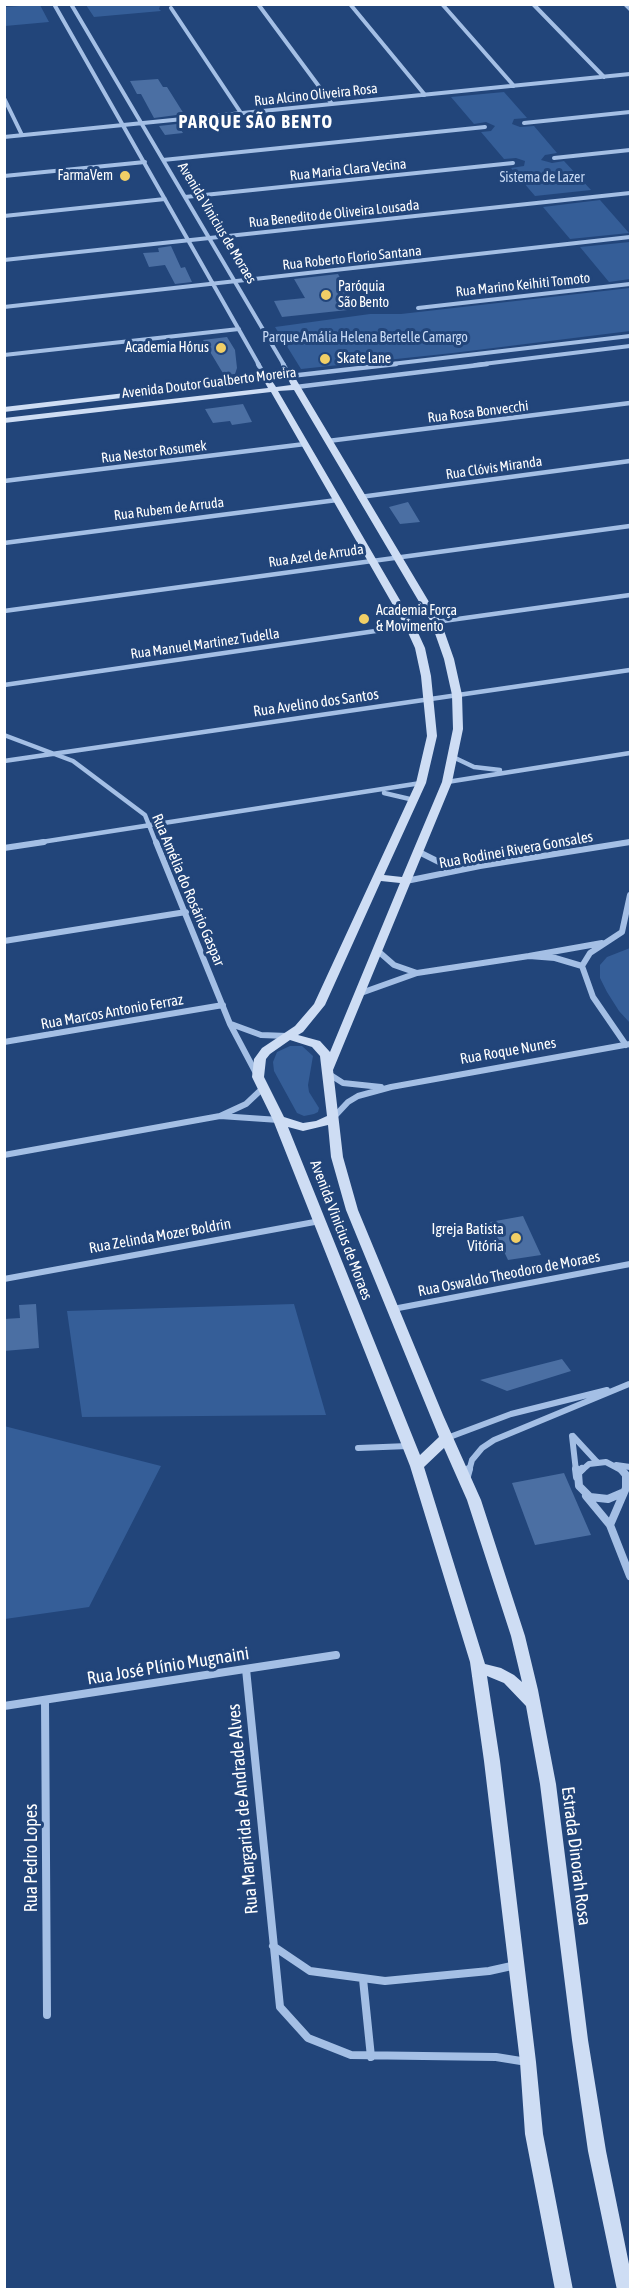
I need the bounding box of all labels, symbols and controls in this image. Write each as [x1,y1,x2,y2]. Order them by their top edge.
street label: Rua Alcino Oliveira Rosa [253,80,379,110]
district label: PARQUE SÃO BENTO [178,111,334,133]
street label: Rua Maria Clara Vecina [289,156,407,184]
street label: Avenida Vinicius de Moraes [174,159,260,287]
place label: FarmaVem [58,168,113,184]
marker: FarmaVem [118,169,132,183]
park label: Sistema de Lazer [499,170,585,186]
street label: Rua Benedito de Oliveira Lousada [248,197,420,231]
street label: Rua Roberto Florio Santana [282,242,422,274]
street label: Rua Marino Keihiti Tomoto [455,270,591,300]
place label: Paróquia São Bento [338,279,389,312]
marker: Paróquia São Bento [319,288,333,302]
park label: Parque Amália Helena Bertelle Camargo [262,330,468,346]
place label: Academia Hórus [125,340,209,356]
marker: Academia Hórus [214,341,228,355]
place label: Skate lane [337,351,391,367]
marker: Skate lane [318,352,332,366]
street label: Avenida Doutor Gualberto Moreira [121,364,297,402]
street label: Rua Rosa Bonvecchi [427,397,529,427]
street label: Rua Nestor Rosumek [100,437,208,467]
street label: Rua Clóvis Miranda [445,453,543,483]
street label: Rua Rubem de Arruda [113,494,225,524]
street label: Rua Azel de Arruda [267,541,365,571]
place label: Academia Força & Movimento [376,603,457,636]
marker: Academia Força & Movimento [357,612,371,626]
street label: Rua Manuel Martinez Tudella [130,625,280,663]
street label: Rua Avelino dos Santos [252,685,380,721]
street label: Rua Amélia do Rosário Gaspar [148,811,228,969]
street label: Rua Rodinei Rivera Gonsales [438,828,594,872]
street label: Rua Marcos Antonio Ferraz [39,991,185,1033]
street label: Rua Roque Nunes [459,1034,557,1068]
street label: Avenida Vinicius de Moraes [306,1157,376,1303]
street label: Rua Zelinda Mozer Boldrin [88,1215,232,1257]
place label: Igreja Batista Vitória [432,1220,504,1255]
marker: Igreja Batista Vitória [509,1231,523,1245]
street label: Rua Oswaldo Theodoro de Moraes [416,1248,602,1300]
street label: Rua José Plínio Mugnaini [85,1643,251,1689]
street label: Rua Margarida de Andrade Alves [223,1703,263,1915]
street label: Estrada Dinorah Rosa [557,1785,595,1927]
street label: Rua Pedro Lopes [20,1804,42,1912]

